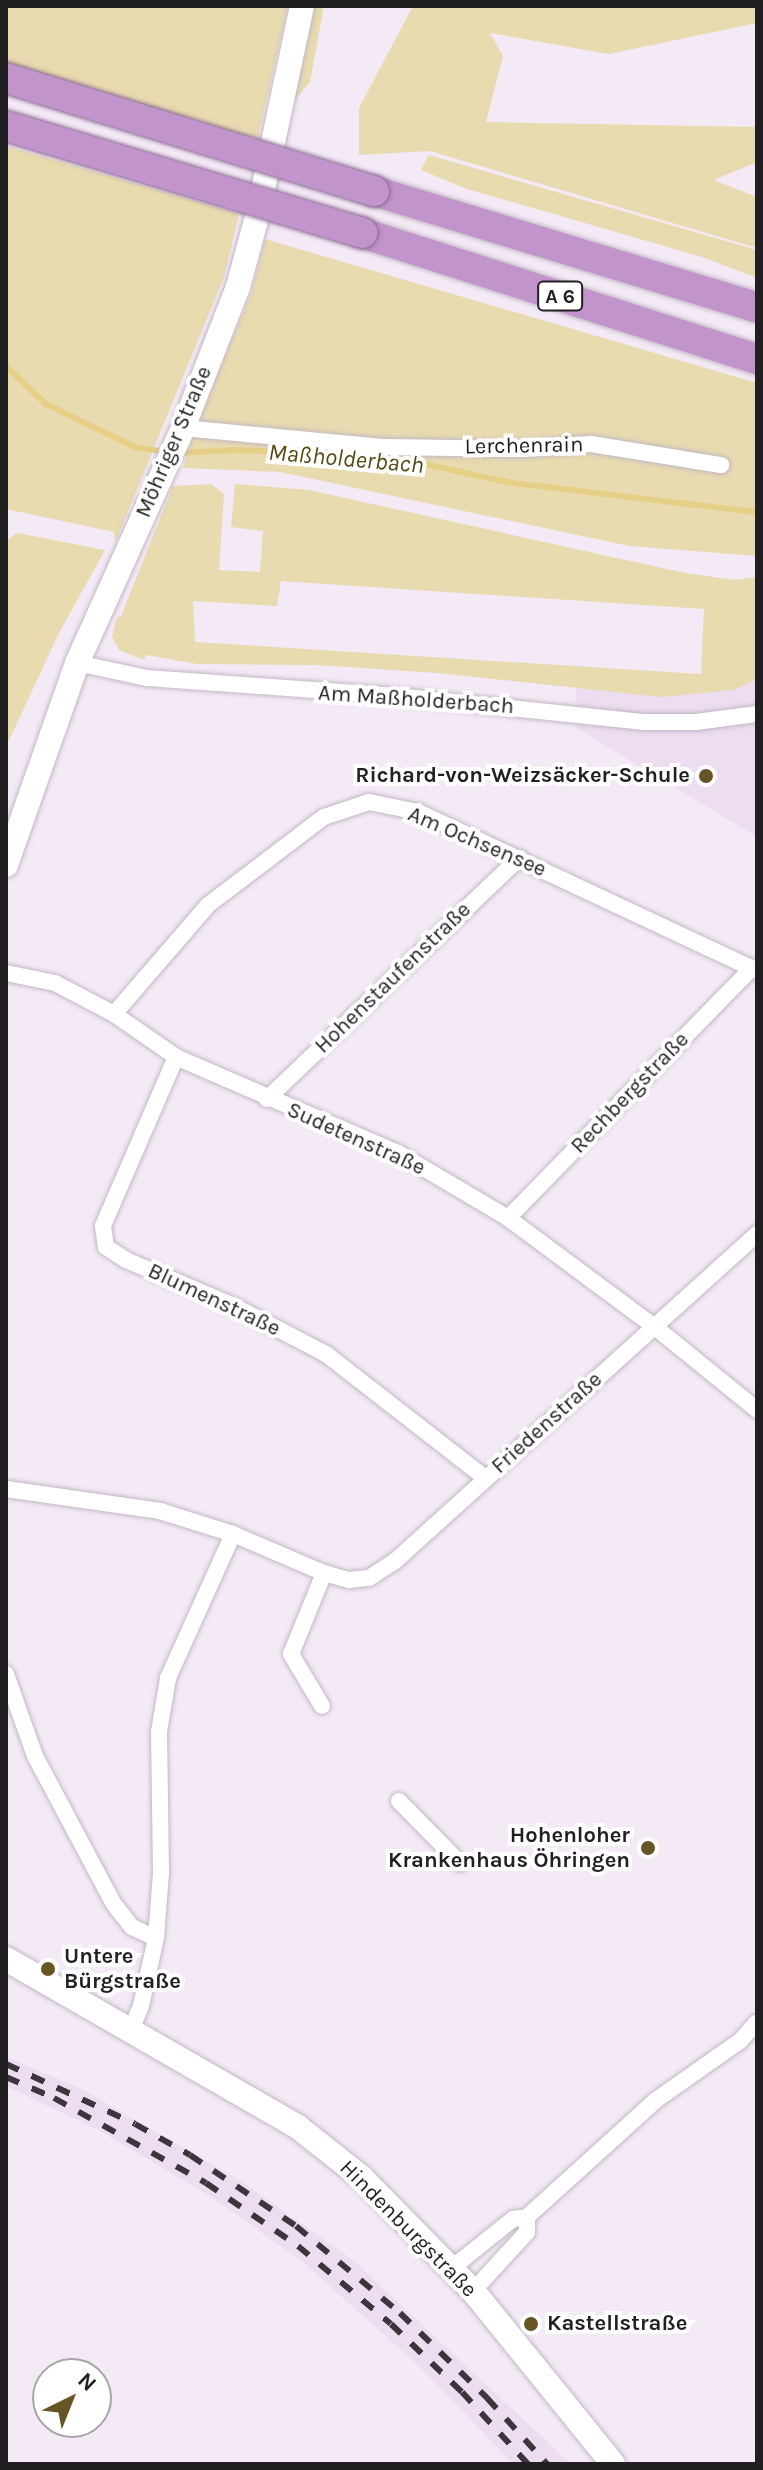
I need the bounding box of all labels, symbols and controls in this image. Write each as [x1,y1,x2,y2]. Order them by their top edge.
road number: A 6 [536,280,584,312]
street label: Möhriger Straße [130,362,218,522]
street label: Lerchenrain [464,432,584,460]
water label: Maßholderbach [267,438,425,480]
street label: Am Maßholderbach [317,680,515,720]
place label: Richard-von-Weizsäcker-Schule [355,763,690,789]
marker: Richard-von-Weizsäcker-Schule [697,767,715,785]
street label: Am Ochsensee [404,801,550,883]
street label: Hohenstaufenstraße [310,897,476,1059]
street label: Rechbergstraße [565,1027,695,1159]
street label: Sudetenstraße [283,1097,429,1181]
street label: Blumenstraße [144,1258,284,1342]
street label: Friedenstraße [486,1366,608,1480]
place label: Hohenloher Krankenhaus Öhringen [388,1822,630,1874]
marker: Hohenloher Krankenhaus Öhringen [637,1837,659,1859]
place label: Untere Bürgstraße [64,1943,181,1994]
marker: Untere Bürgstraße [39,1960,57,1978]
street label: Hindenburgstraße [334,2155,482,2303]
place label: Kastellstraße [547,2311,687,2337]
marker: Kastellstraße [522,2315,540,2333]
north arrow [32,2358,112,2438]
text: N [72,2367,102,2397]

